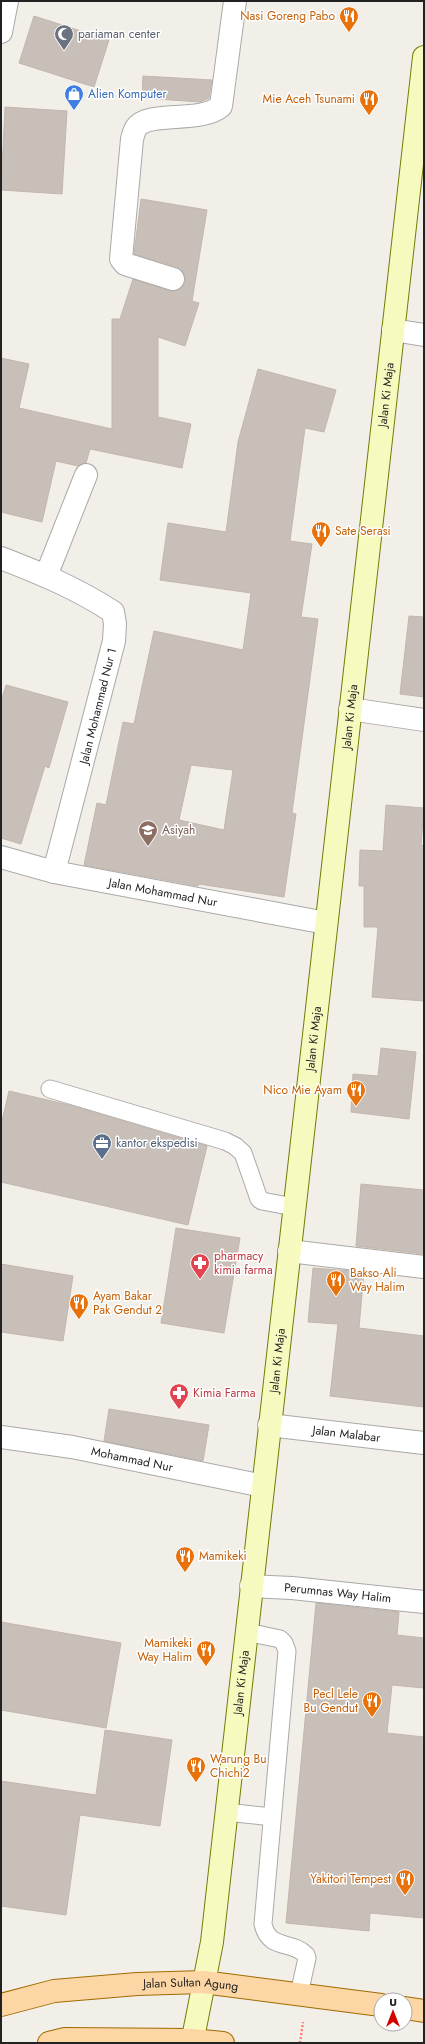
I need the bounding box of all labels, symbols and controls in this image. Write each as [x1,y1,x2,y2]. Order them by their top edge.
restaurant icon: Nasi Goreng Pabo [338,5,360,33]
place label: Nasi Goreng Pabo [240,7,335,25]
mosque icon: pariaman center [53,23,75,51]
place label: pariaman center [78,25,161,43]
shop icon: Alien Komputer [63,83,85,111]
place label: Alien Komputer [88,85,167,103]
restaurant icon: Mie Aceh Tsunami [358,88,380,116]
place label: Mie Aceh Tsunami [263,90,355,108]
street label: Jalan Ki Maja [373,361,399,430]
restaurant icon: Sate Serasi [310,520,332,548]
place label: Sate Serasi [335,522,391,540]
street label: Jalan Mohammad Nur 1 [74,646,121,768]
street label: Jalan Ki Maja [337,683,362,752]
school or university icon: Asiyah [137,819,159,847]
place label: Asiyah [162,821,195,839]
street label: Jalan Mohammad Nur [105,873,220,912]
street label: Jalan Ki Maja [301,1005,326,1074]
restaurant icon: Nico Mie Ayam [345,1079,367,1107]
place label: Nico Mie Ayam [263,1081,342,1099]
office icon: kantor ekspedisi [91,1132,113,1160]
place label: kantor ekspedisi [116,1134,198,1152]
place label: pharmacy kimia farma [214,1247,273,1279]
pharmacy icon: pharmacy kimia farma [189,1252,211,1280]
place label: Bakso Ali Way Halim [350,1264,405,1296]
restaurant icon: Bakso Ali Way Halim [325,1269,347,1297]
place label: Ayam Bakar Pak Gendut 2 [93,1287,162,1319]
restaurant icon: Ayam Bakar Pak Gendut 2 [68,1292,90,1320]
street label: Jalan Ki Maja [265,1327,290,1396]
pharmacy icon: Kimia Farma [168,1382,190,1410]
place label: Kimia Farma [193,1384,256,1402]
street label: Jalan Malabar [310,1421,382,1447]
street label: Mohammad Nur [90,1442,175,1477]
restaurant icon: Mamikeki [174,1545,196,1573]
place label: Mamikeki [199,1547,247,1565]
street label: Perumnas Way Halim [284,1579,392,1607]
place label: Mamikeki Way Halim [137,1634,192,1666]
restaurant icon: Mamikeki Way Halim [195,1639,217,1667]
street label: Jalan Ki Maja [228,1649,254,1718]
place label: Pecl Lele Bu Gendut [304,1685,358,1717]
restaurant icon: Pecl Lele Bu Gendut [361,1690,383,1718]
place label: Warung Bu Chichi2 [210,1750,267,1782]
restaurant icon: Warung Bu Chichi2 [185,1755,207,1783]
restaurant icon: Yakitori Tempest [394,1868,416,1896]
place label: Yakitori Tempest [310,1870,391,1888]
street label: Jalan Sultan Agung [141,1973,240,1995]
north arrow [373,1992,413,2032]
text: U [389,1994,397,2010]

